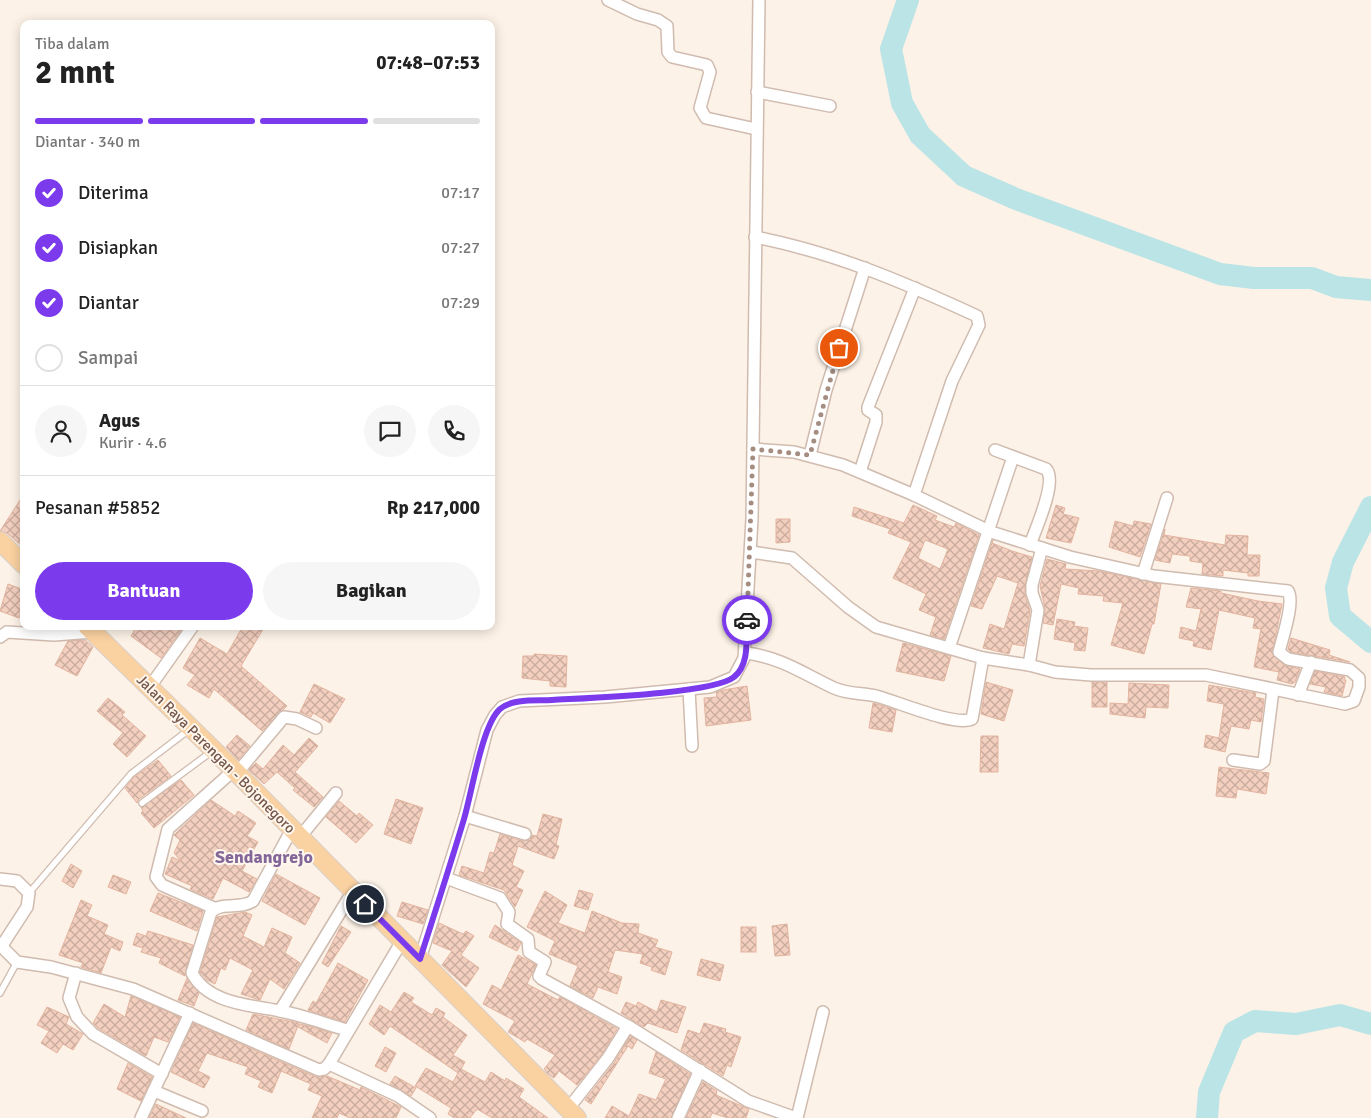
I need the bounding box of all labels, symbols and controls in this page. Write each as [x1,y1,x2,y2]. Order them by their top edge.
text: Tiba dalam [35,34,109,54]
text: 07:48–07:53 [376,51,480,75]
text: 2 mnt [35,53,115,92]
text: Diantar · 340 m [35,132,140,152]
icon: check [35,179,63,207]
text: Diterima [78,181,149,205]
text: 07:17 [441,183,480,203]
icon: check [35,234,63,262]
text: Disiapkan [78,236,158,260]
text: 07:27 [441,238,480,258]
icon: check [35,289,63,317]
text: Diantar [78,291,139,315]
text: 07:29 [441,293,480,313]
pin [818,327,860,369]
icon: bag [825,334,853,362]
text: Sampai [78,346,138,370]
button: person [35,405,87,457]
button: chat [364,405,416,457]
button: phone [428,405,480,457]
text: Agus [99,409,140,433]
text: Kurir · 4.6 [99,433,167,453]
text: Pesanan #5852 [35,496,161,520]
text: Rp 217,000 [387,496,480,520]
button: Bantuan [35,562,253,620]
button: Bagikan [263,562,480,620]
courier [722,595,772,645]
icon: car [733,606,761,634]
street label: Jalan Raya Parengan - Bojonegoro [133,671,299,837]
district label: Sendangrejo [215,846,313,868]
pin [344,883,386,925]
icon: home [351,890,379,918]

